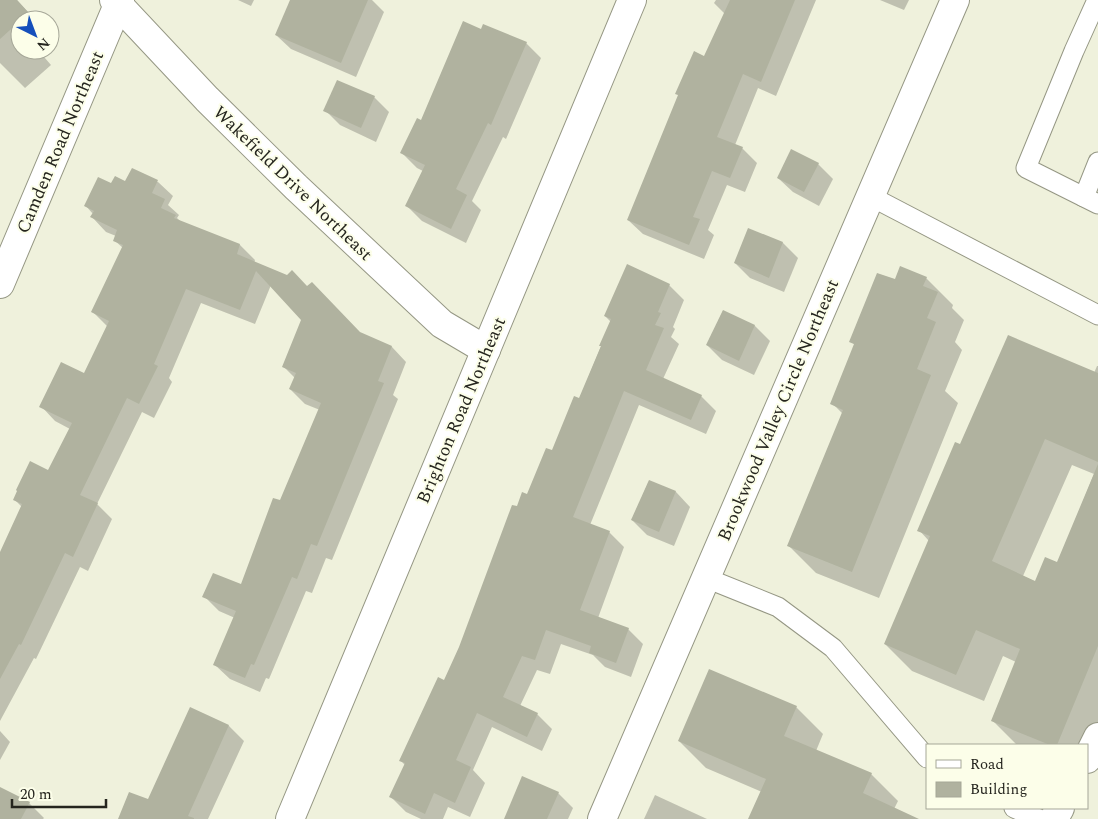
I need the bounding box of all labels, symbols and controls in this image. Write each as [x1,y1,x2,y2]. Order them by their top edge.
north arrow [10,10,60,60]
text: N [32,33,55,56]
street label: Camden Road Northeast [10,47,111,238]
street label: Wakefield Drive Northeast [207,100,379,267]
street label: Brookwood Valley Circle Northeast [711,275,846,545]
street label: Brighton Road Northeast [410,313,513,508]
legend [926,744,1088,809]
text: Road [970,753,1004,776]
scale bar [12,776,106,808]
text: Building [970,778,1027,801]
text: 20 m [20,783,52,806]

